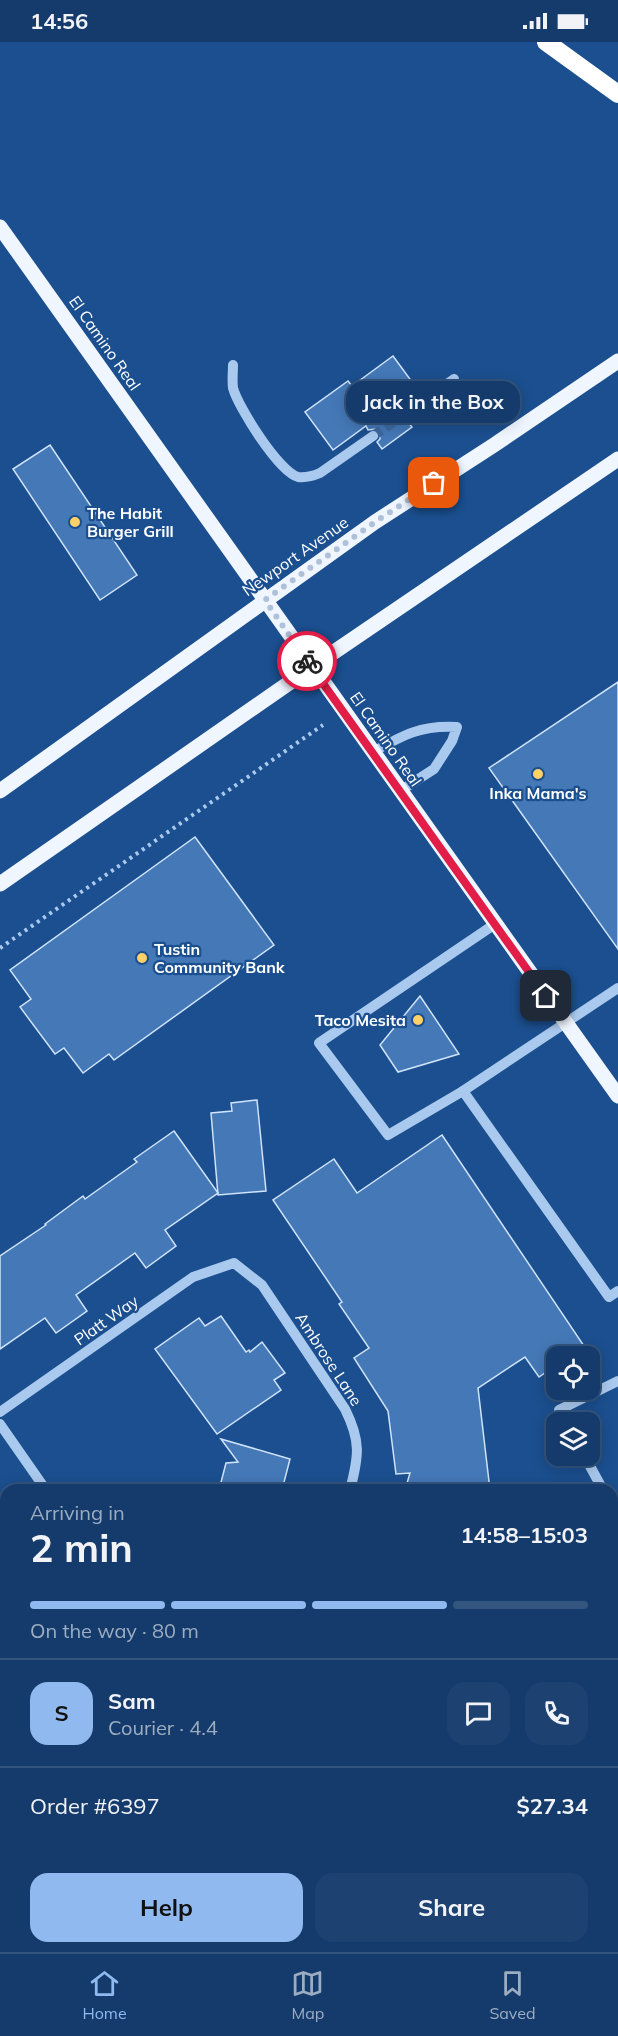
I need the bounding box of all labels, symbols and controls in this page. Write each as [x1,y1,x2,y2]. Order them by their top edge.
text: 14:56 [30,7,88,35]
street label: El Camino Real [65,292,145,394]
callout: Jack in the Box [347,381,521,423]
text: Jack in the Box [362,389,504,414]
pin [408,457,459,508]
icon: bag [417,466,450,499]
place label: The Habit Burger Grill [87,503,174,541]
street label: Newport Avenue [238,512,352,600]
marker: The Habit Burger Grill [68,515,82,529]
courier [277,631,337,691]
icon: bike [291,645,324,678]
street label: El Camino Real [346,688,426,790]
marker: Inka Mama's [531,767,545,781]
place label: Inka Mama's [489,783,587,803]
place label: Tustin Community Bank [154,939,286,977]
marker: Tustin Community Bank [135,951,149,965]
pin [520,970,571,1021]
icon: home [529,979,562,1012]
place label: Taco Mesita [315,1010,406,1030]
marker: Taco Mesita [411,1013,425,1027]
street label: Platt Way [70,1290,142,1349]
street label: Ambrose Lane [291,1308,367,1410]
map controls [546,1346,600,1466]
button: locate [546,1346,600,1400]
button: layers [546,1412,600,1466]
text: Arriving in [30,1500,125,1525]
text: 14:58–15:03 [460,1521,588,1549]
text: 2 min [30,1523,133,1572]
text: On the way · 80 m [30,1618,199,1643]
button: chat [447,1682,510,1745]
button: phone [525,1682,588,1745]
text: Sam [108,1687,156,1715]
text: S [54,1699,69,1727]
text: Courier · 4.4 [108,1715,218,1740]
text: Order #6397 [30,1792,160,1820]
text: $27.34 [517,1792,588,1820]
button: Help [30,1873,303,1942]
button: Share [315,1873,588,1942]
tab: Home [82,1967,127,2023]
tab: Map [291,1967,324,2023]
tab: Saved [489,1967,536,2023]

